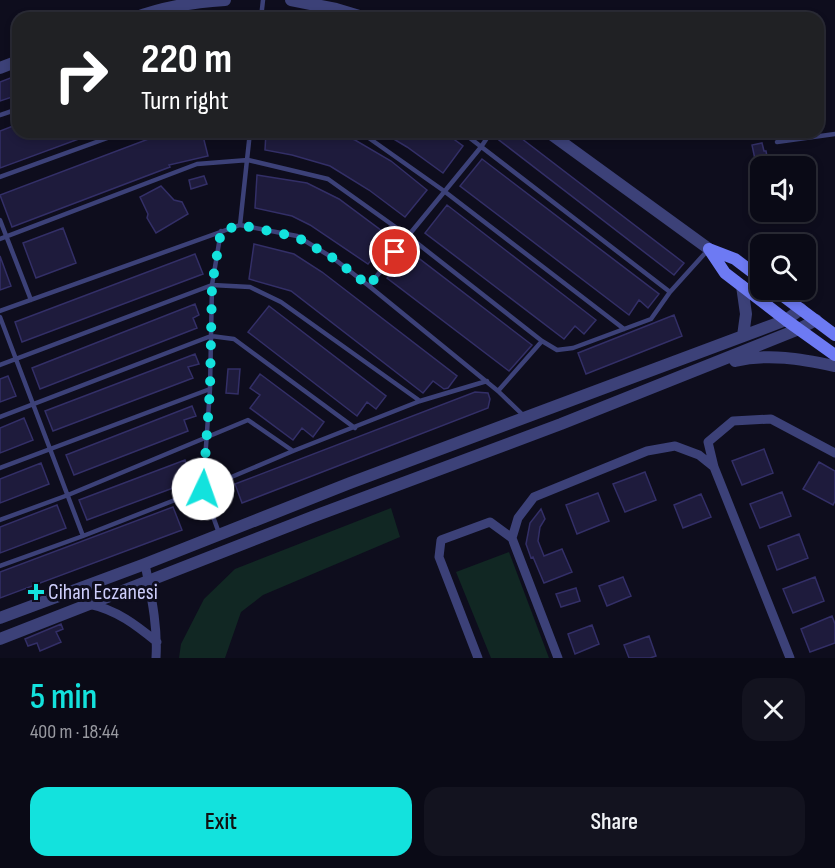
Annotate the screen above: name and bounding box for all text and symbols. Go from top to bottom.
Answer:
text: 220 m [141,34,232,85]
icon: right [42,36,120,114]
text: Turn right [141,85,228,117]
map controls [750,156,816,300]
button: sound [750,156,816,222]
pin [369,226,420,277]
button: search [750,234,816,300]
icon: arrive [378,235,411,268]
position arrow [171,457,235,521]
place label: Cihan Eczanesi [48,579,158,606]
marker: Cihan Eczanesi [29,585,43,599]
text: 5 min [30,676,97,719]
button: close [742,678,805,741]
text: 400 m · 18:44 [30,720,119,744]
button: Exit [30,787,412,856]
button: Share [424,787,805,856]

